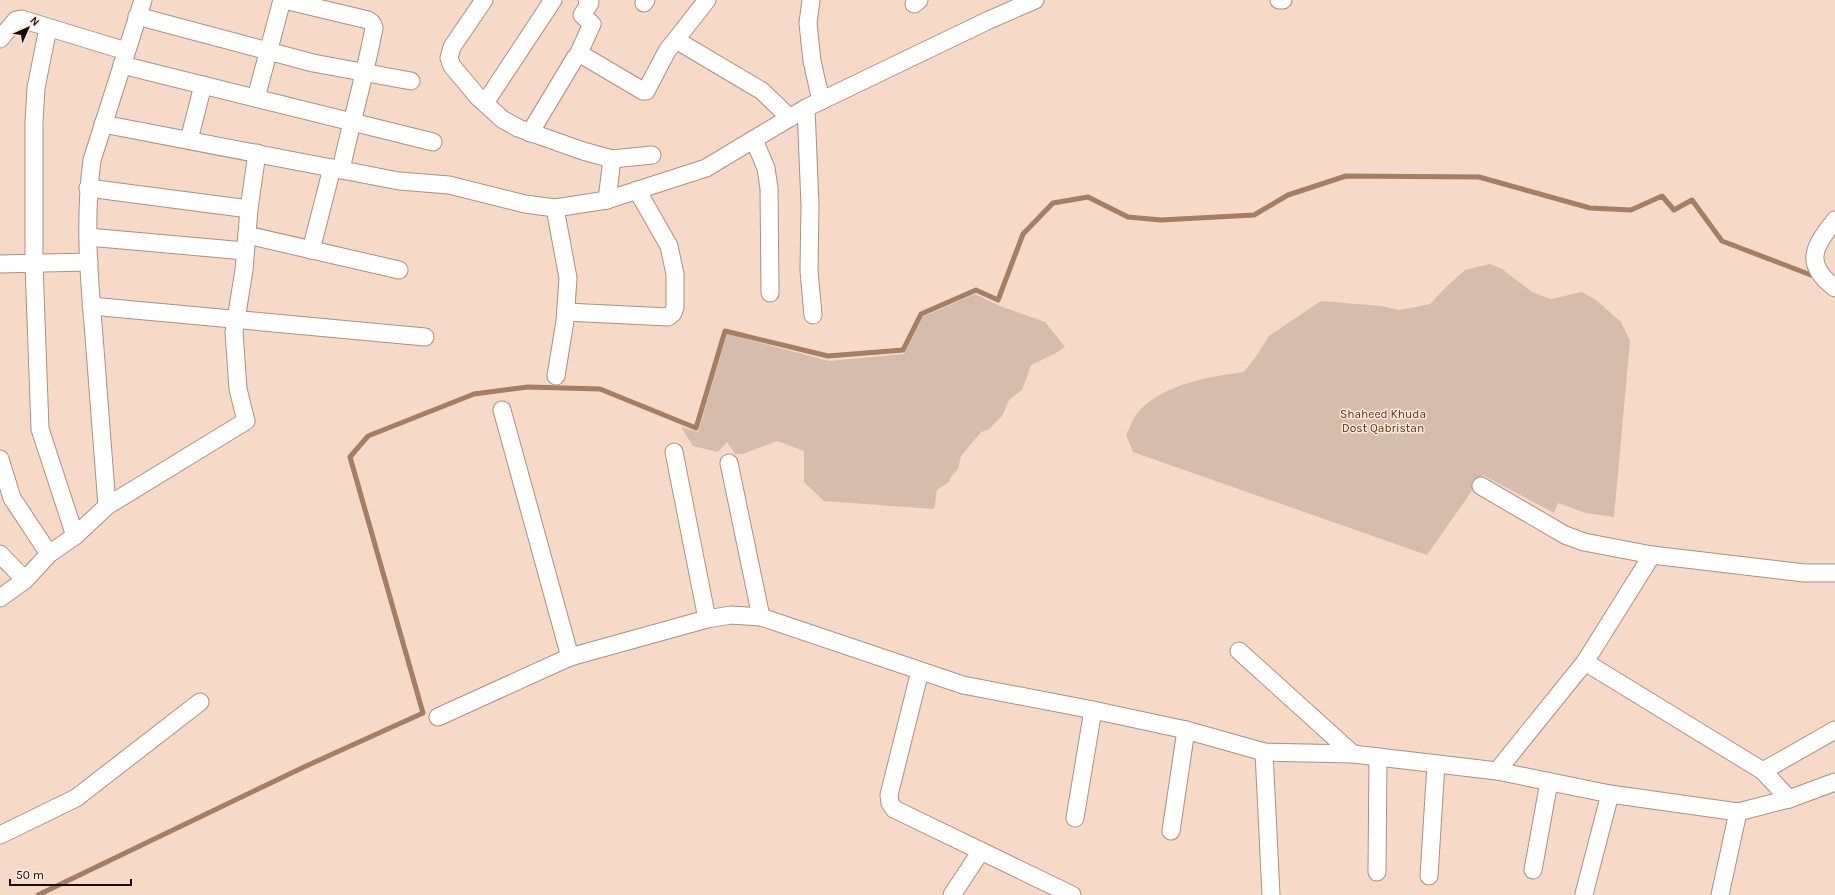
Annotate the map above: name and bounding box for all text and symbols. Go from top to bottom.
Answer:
north arrow [8,8,48,48]
text: N [27,14,42,29]
park label: Shaheed Khuda Dost Qabristan [1340,407,1426,435]
scale bar [10,861,131,887]
text: 50 m [16,868,44,882]

